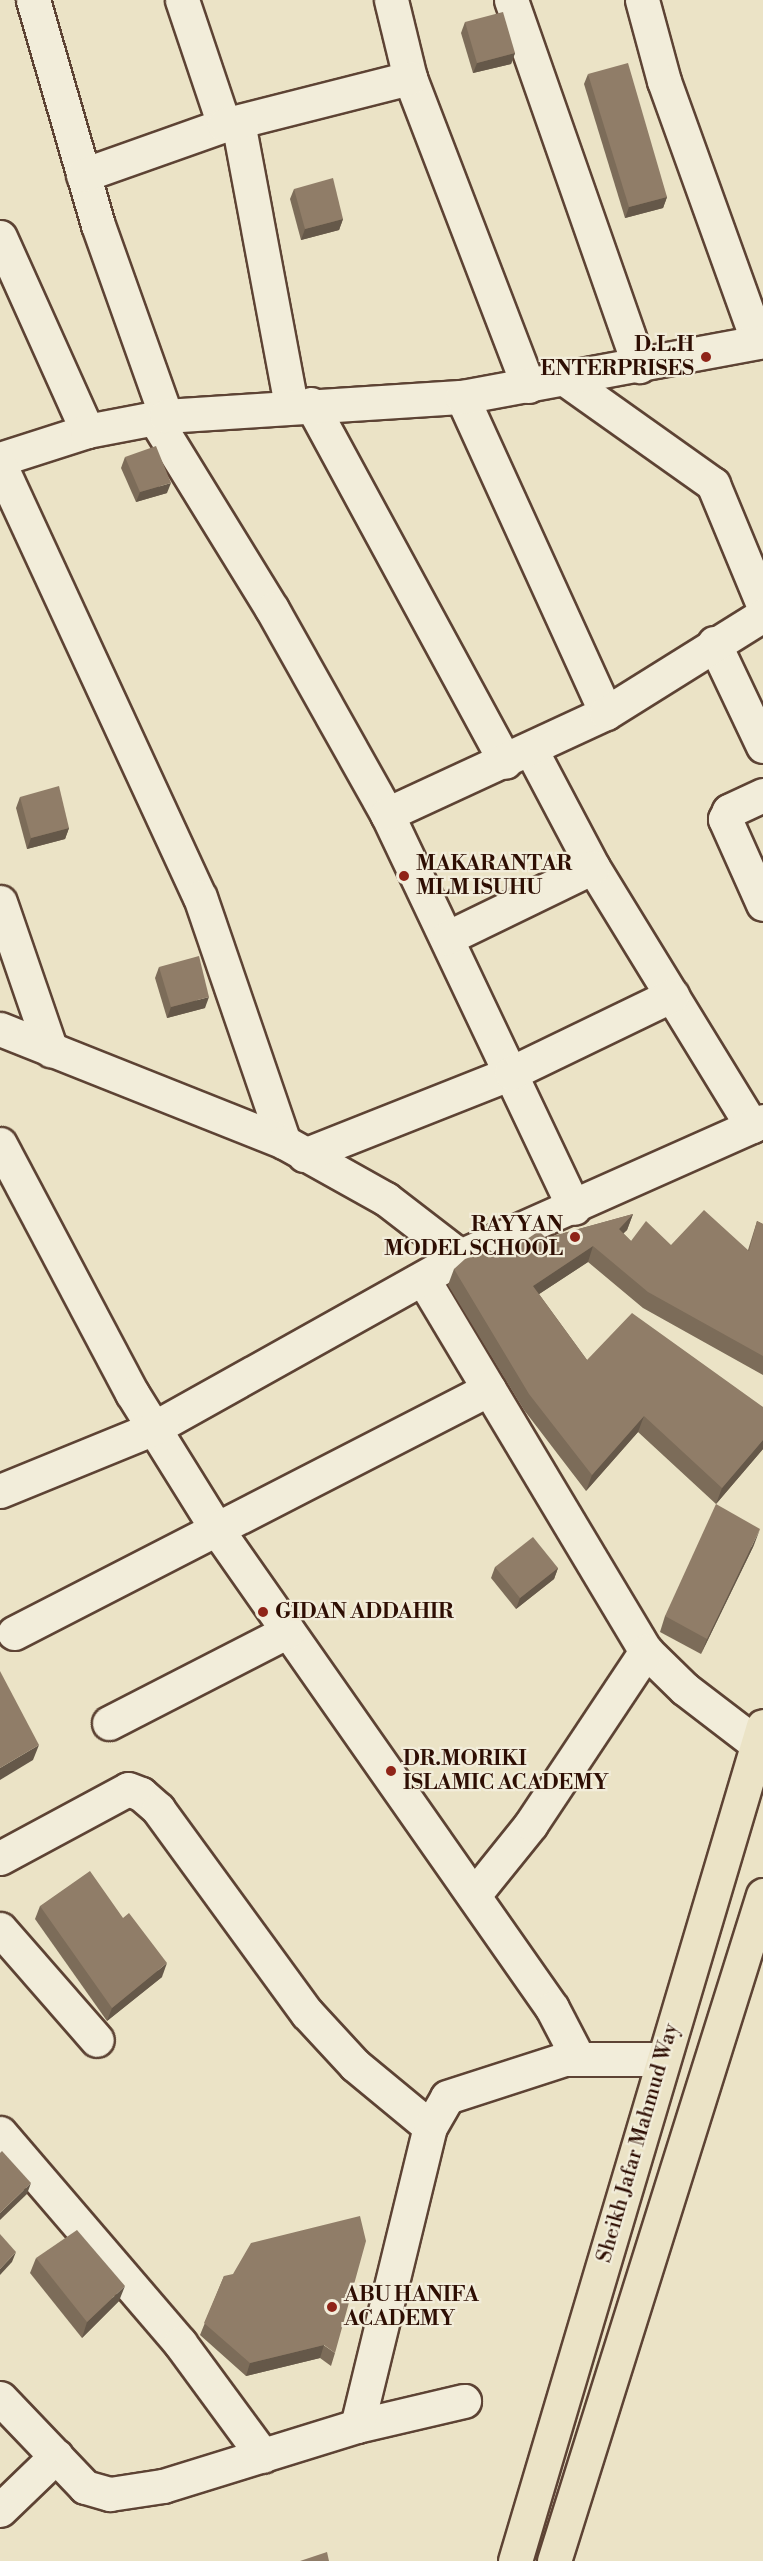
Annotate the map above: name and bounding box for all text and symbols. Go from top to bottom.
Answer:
place label: D.L.H ENTERPRISES [541,332,694,382]
marker: D.L.H ENTERPRISES [699,350,713,364]
place label: MAKARANTAR MLM ISUHU [416,851,572,901]
marker: MAKARANTAR MLM ISUHU [397,869,411,883]
place label: RAYYAN MODEL SCHOOL [384,1212,563,1262]
marker: RAYYAN MODEL SCHOOL [568,1230,582,1244]
place label: GIDAN ADDAHIR [275,1599,454,1625]
marker: GIDAN ADDAHIR [256,1605,270,1619]
place label: DR.MORIKI ISLAMIC ACADEMY [403,1746,609,1796]
marker: DR.MORIKI ISLAMIC ACADEMY [384,1764,398,1778]
street label: Sheikh Jafar Mahmud Way [592,2020,684,2266]
place label: ABU HANIFA ACADEMY [344,2282,479,2332]
marker: ABU HANIFA ACADEMY [325,2300,339,2314]

